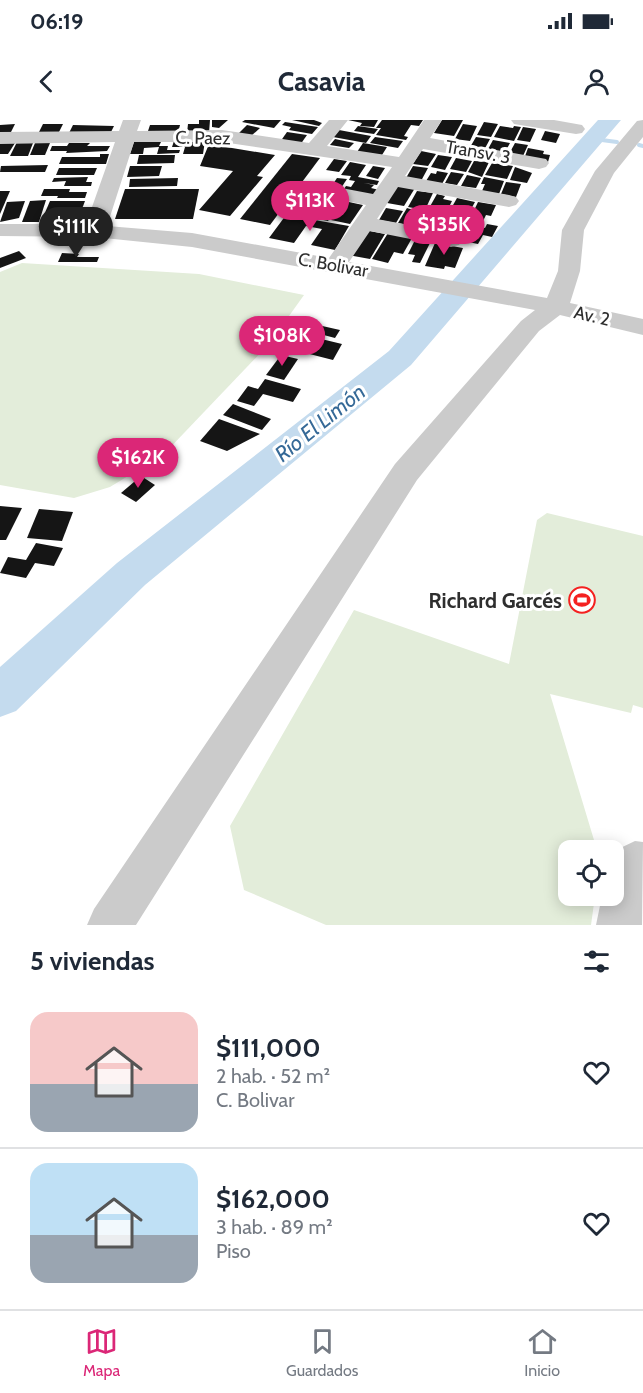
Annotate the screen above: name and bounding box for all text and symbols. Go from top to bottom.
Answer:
text: 06:19 [30,8,83,35]
icon: back [30,65,63,98]
text: Casavia [278,65,365,98]
icon: person [580,65,613,98]
street label: C. Paez [175,127,231,149]
street label: Transv. 3 [444,135,512,169]
pin: $113K [268,181,352,232]
text: $113K [285,188,335,212]
pin: $135K [402,205,486,256]
pin: $111K [34,207,118,258]
text: $135K [417,212,471,236]
text: $111K [53,214,99,238]
street label: C. Bolivar [296,248,370,282]
street label: Av. 2 [572,301,612,331]
pin: $108K [240,316,324,367]
text: $108K [253,323,311,347]
water label: Río El Limón [269,378,371,468]
pin: $162K [96,438,180,489]
text: $162K [111,445,165,469]
sports icon: Richard Garcés [567,585,597,615]
place label: Richard Garcés [429,588,562,613]
map controls [558,840,624,906]
button: locate [558,840,624,906]
text: 5 viviendas [30,945,155,977]
icon: filters [580,945,613,978]
text: $111,000 [216,1032,321,1064]
icon: home [78,1036,150,1108]
icon: heart [580,1056,613,1089]
text: 2 hab. · 52 m² [216,1064,330,1088]
text: C. Bolivar [216,1088,295,1112]
text: $162,000 [216,1183,330,1215]
icon: home [78,1187,150,1259]
icon: heart [580,1207,613,1240]
text: 3 hab. · 89 m² [216,1215,333,1239]
text: Piso [216,1239,251,1263]
tab: Mapa [83,1325,120,1380]
tab: Guardados [286,1325,358,1380]
tab: Inicio [524,1325,560,1380]

